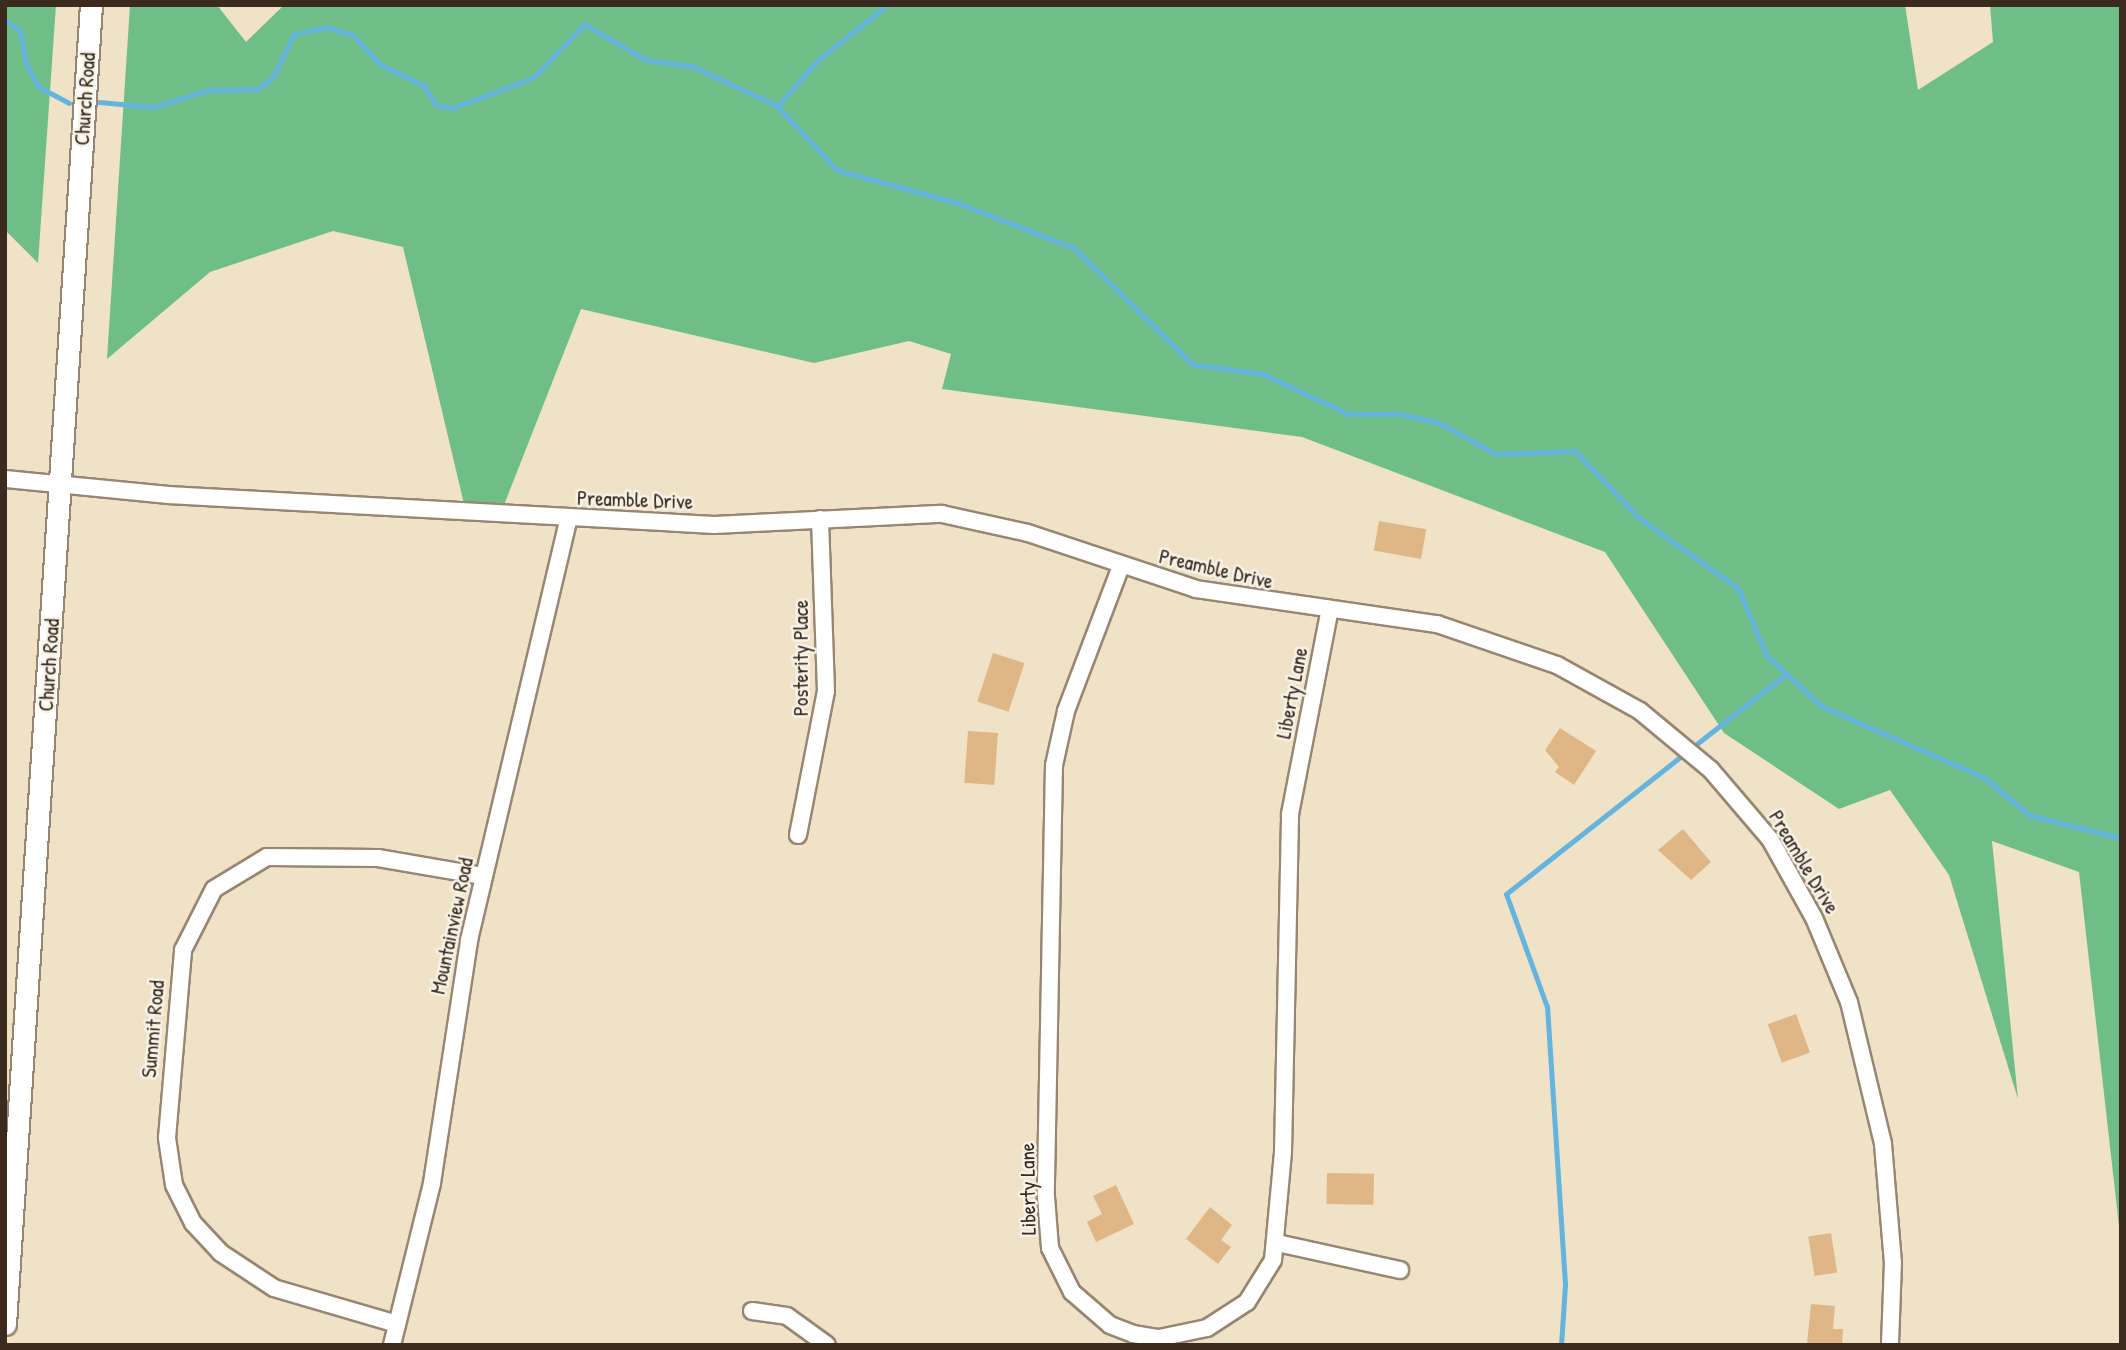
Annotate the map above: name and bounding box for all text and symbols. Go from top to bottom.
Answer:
street label: Church Road [69,52,101,146]
street label: Preamble Drive [577,485,693,515]
street label: Preamble Drive [1157,544,1275,594]
street label: Posterity Place [788,600,814,716]
street label: Church Road [33,618,65,712]
street label: Liberty Lane [1271,645,1313,741]
street label: Preamble Drive [1763,806,1845,918]
street label: Mountainview Road [425,855,479,997]
street label: Summit Road [136,979,170,1079]
street label: Liberty Lane [1015,1143,1041,1235]

